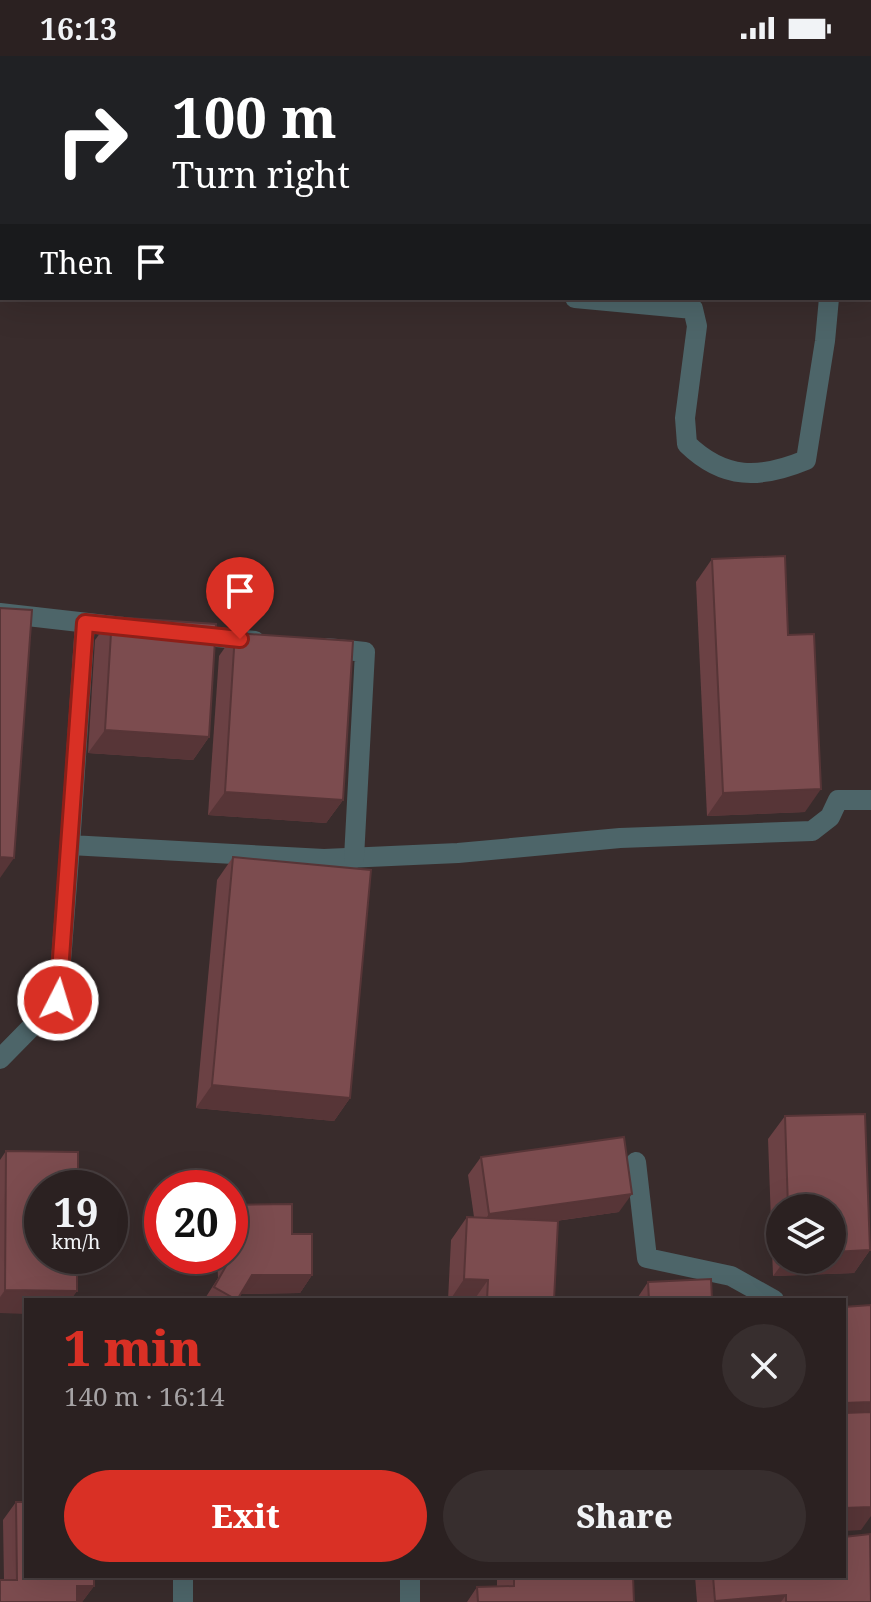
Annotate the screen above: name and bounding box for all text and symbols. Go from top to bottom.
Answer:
text: 16:13 [40,8,117,49]
text: 100 m [172,78,337,154]
icon: right [40,88,144,192]
text: Turn right [172,150,350,199]
icon: arrive [129,240,173,284]
text: Then [40,242,113,283]
pin [206,557,274,639]
icon: arrive [218,569,262,613]
position arrow [16,958,100,1042]
speed limit sign: 20 [144,1170,248,1274]
text: 19 [53,1184,99,1239]
map controls [766,1194,846,1274]
button: layers [766,1194,846,1274]
text: km/h [51,1228,101,1255]
text: 1 min [64,1315,202,1380]
button: close [722,1324,806,1408]
text: 140 m · 16:14 [64,1378,225,1414]
button: Exit [64,1470,427,1562]
button: Share [443,1470,806,1562]

